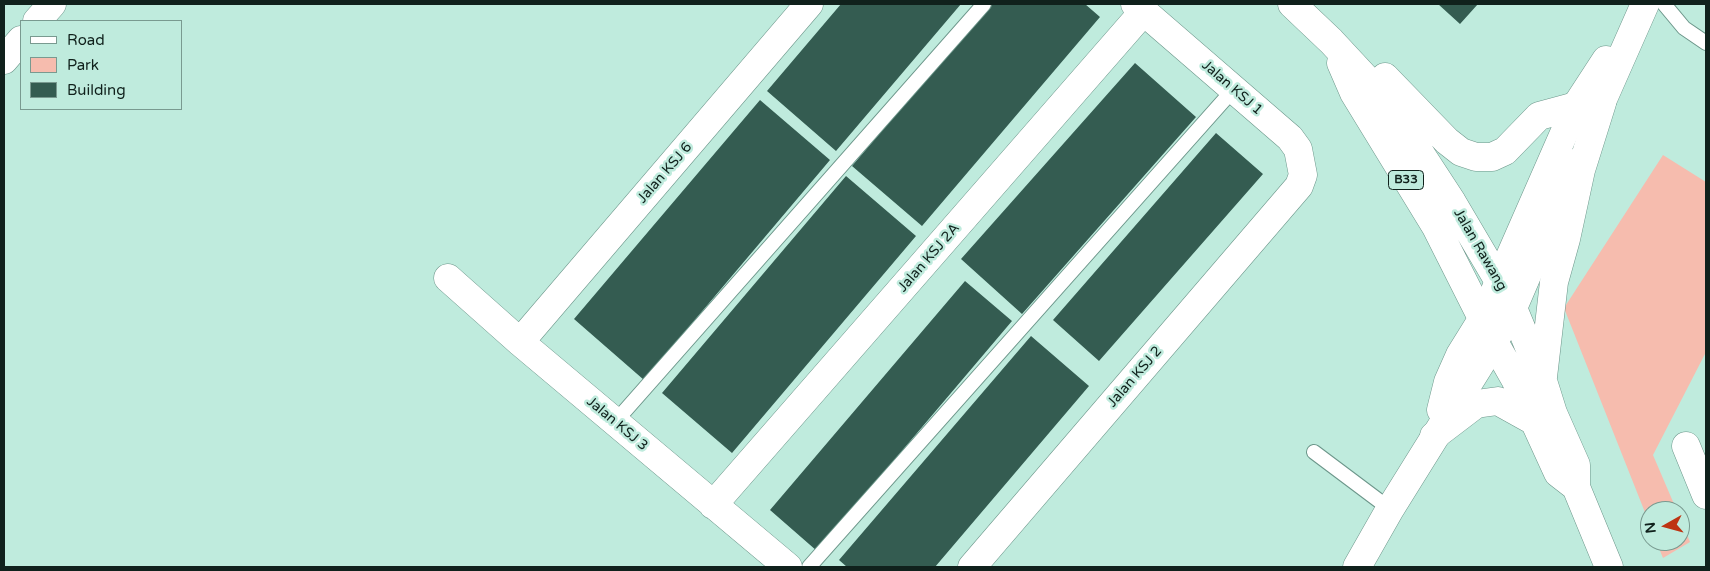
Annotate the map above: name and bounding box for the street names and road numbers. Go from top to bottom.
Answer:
street label: Jalan KSJ 1 [1198,57,1266,119]
street label: Jalan KSJ 6 [634,139,696,207]
road number: B33 [1388,170,1424,190]
street label: Jalan Rawang [1450,206,1510,294]
street label: Jalan KSJ 2A [895,220,963,296]
street label: Jalan KSJ 2 [1104,343,1166,411]
street label: Jalan KSJ 3 [583,394,651,454]

